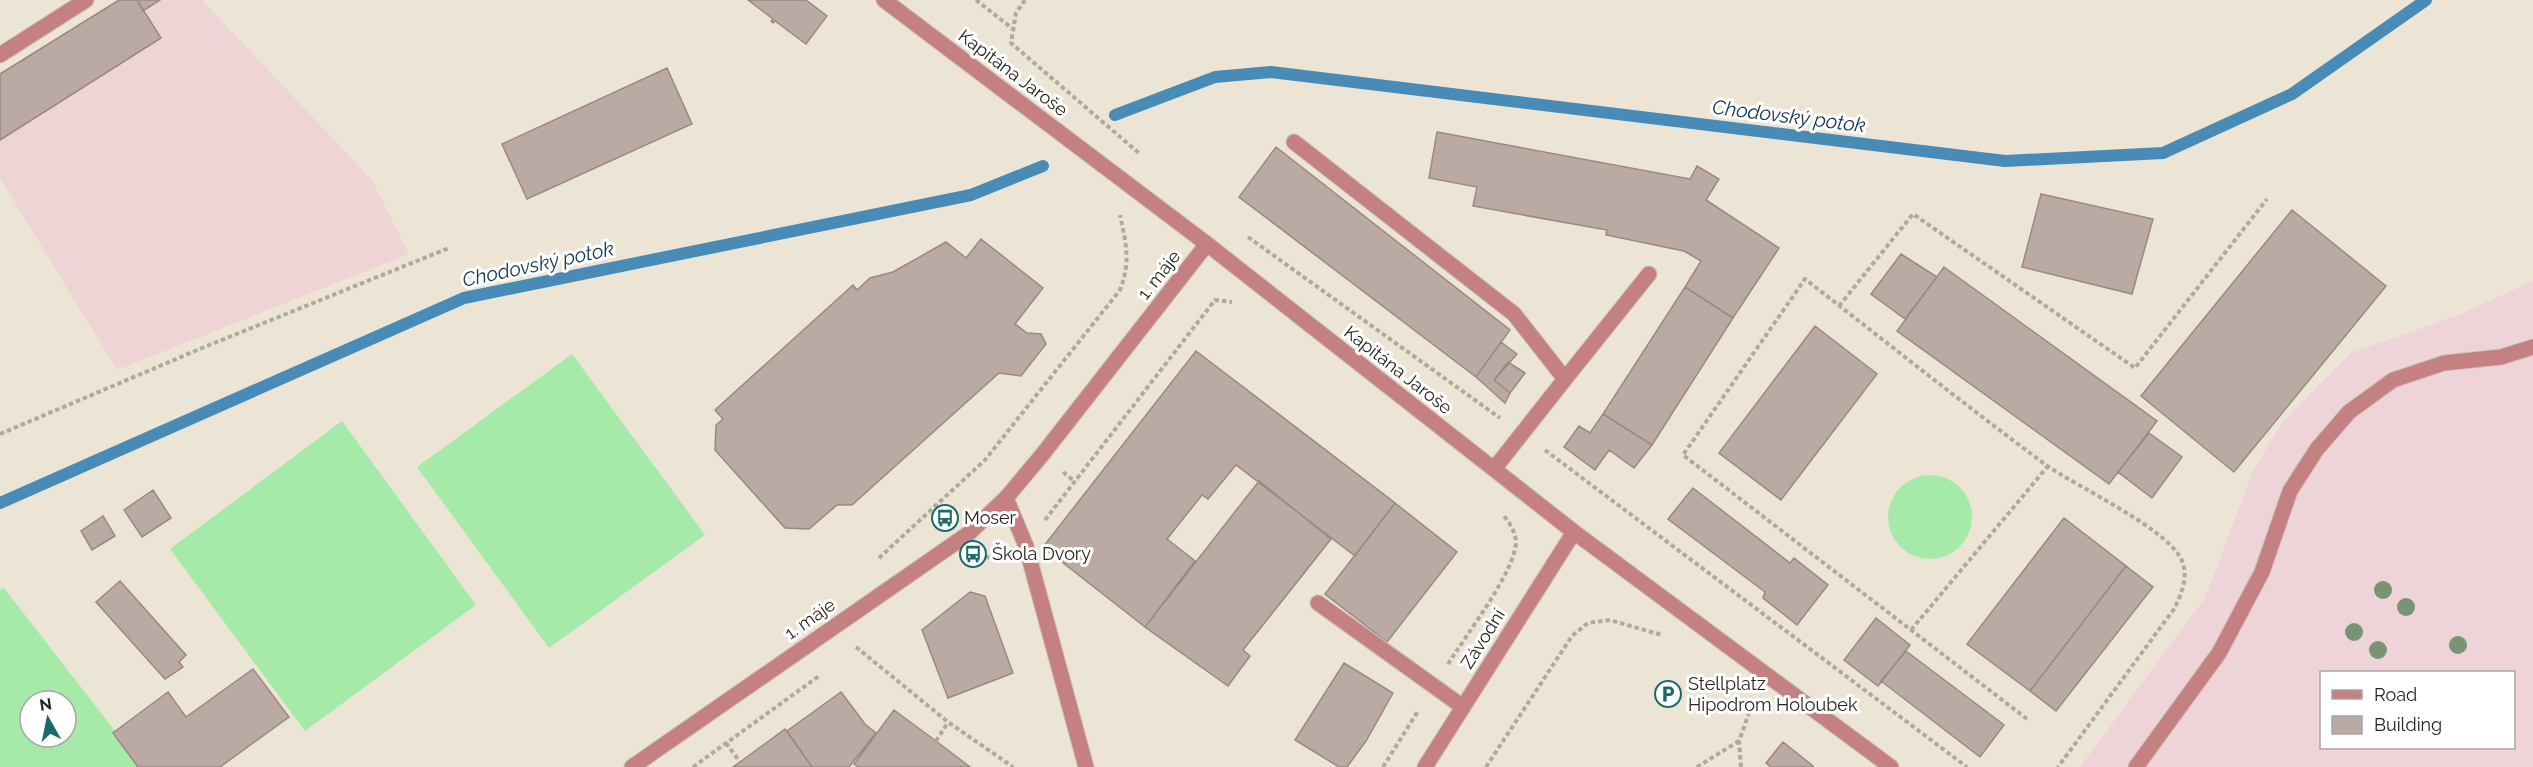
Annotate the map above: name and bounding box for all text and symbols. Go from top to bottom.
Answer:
street label: Kapitána Jaroše [955,25,1072,121]
water label: Chodovský potok [1711,95,1867,137]
water label: Chodovský potok [460,236,616,292]
street label: 1. máje [1133,246,1185,303]
street label: Kapitána Jaroše [1340,321,1457,418]
bus stop icon: Moser [930,503,960,533]
place label: Moser [964,507,1017,528]
bus stop icon: Škola Dvory [958,539,988,569]
place label: Škola Dvory [992,542,1091,564]
street label: 1. máje [780,593,839,643]
street label: Závodní [1456,605,1509,672]
legend [2320,671,2515,749]
place label: Stellplatz Hipodrom Holoubek [1688,673,1858,715]
parking icon: Stellplatz Hipodrom Holoubek [1653,679,1683,709]
text: Road [2374,684,2417,705]
north arrow [18,689,78,749]
text: N [38,694,53,715]
text: Building [2374,714,2442,735]

